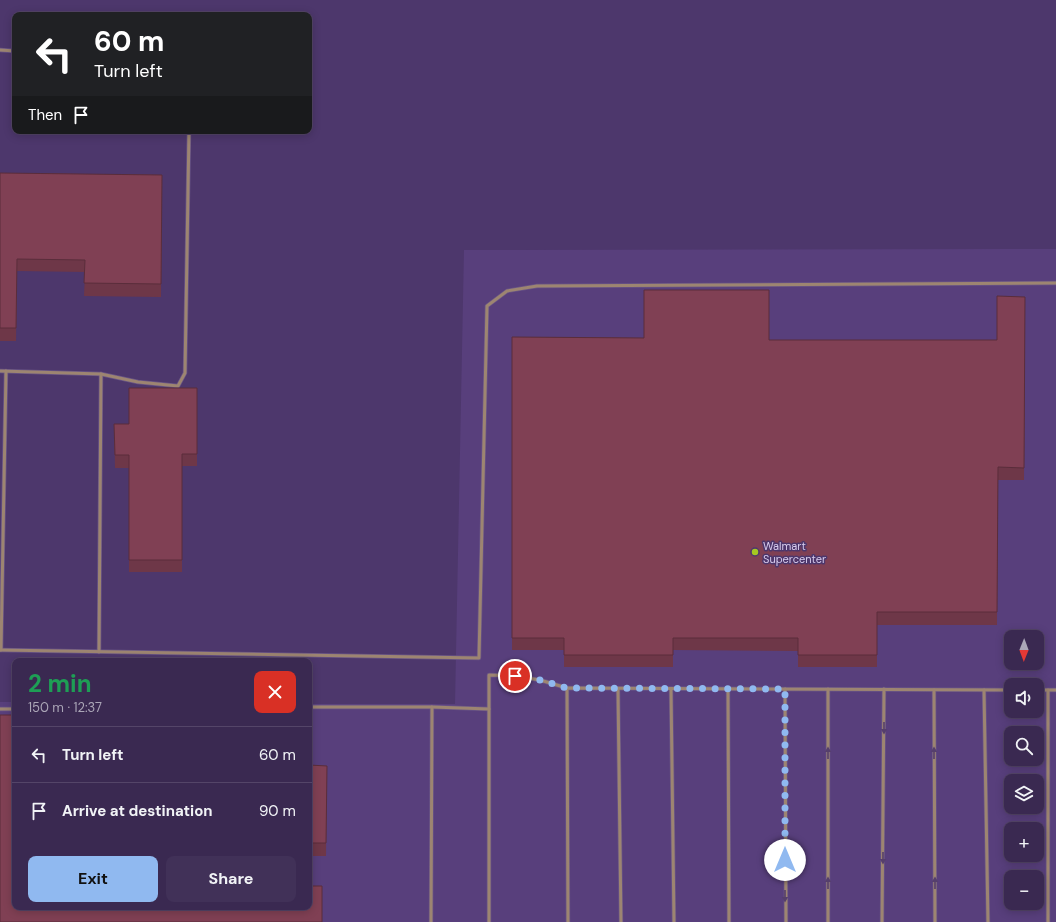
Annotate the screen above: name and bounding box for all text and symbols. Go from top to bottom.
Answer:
text: 60 m [94,23,164,60]
icon: left [28,28,80,80]
text: Turn left [94,59,163,83]
icon: arrive [70,104,92,126]
text: Then [28,105,62,125]
place label: Walmart Supercenter [763,539,826,566]
marker: Walmart Supercenter [750,547,760,557]
north arrow [1004,630,1044,670]
map controls [1004,630,1044,910]
pin [498,659,532,693]
icon: arrive [504,665,526,687]
text: 2 min [28,668,91,699]
button: close [254,671,296,713]
button: sound [1004,678,1044,718]
text: 150 m · 12:37 [28,699,102,716]
one-way arrow [880,722,887,734]
button: search [1004,726,1044,766]
icon: left [28,744,50,766]
text: Turn left [62,745,123,765]
text: 60 m [259,745,296,765]
one-way arrow [825,746,831,759]
one-way arrow [931,746,937,759]
button: layers [1004,774,1044,814]
icon: arrive [28,800,50,822]
text: Arrive at destination [62,801,213,821]
text: 90 m [259,801,296,821]
button: + [1004,822,1044,862]
position arrow [764,839,806,881]
one-way arrow [880,852,886,865]
button: Exit [28,856,158,902]
button: Share [166,856,296,902]
button: − [1004,870,1044,910]
one-way arrow [825,876,831,889]
one-way arrow [932,876,938,889]
one-way arrow [782,890,788,903]

